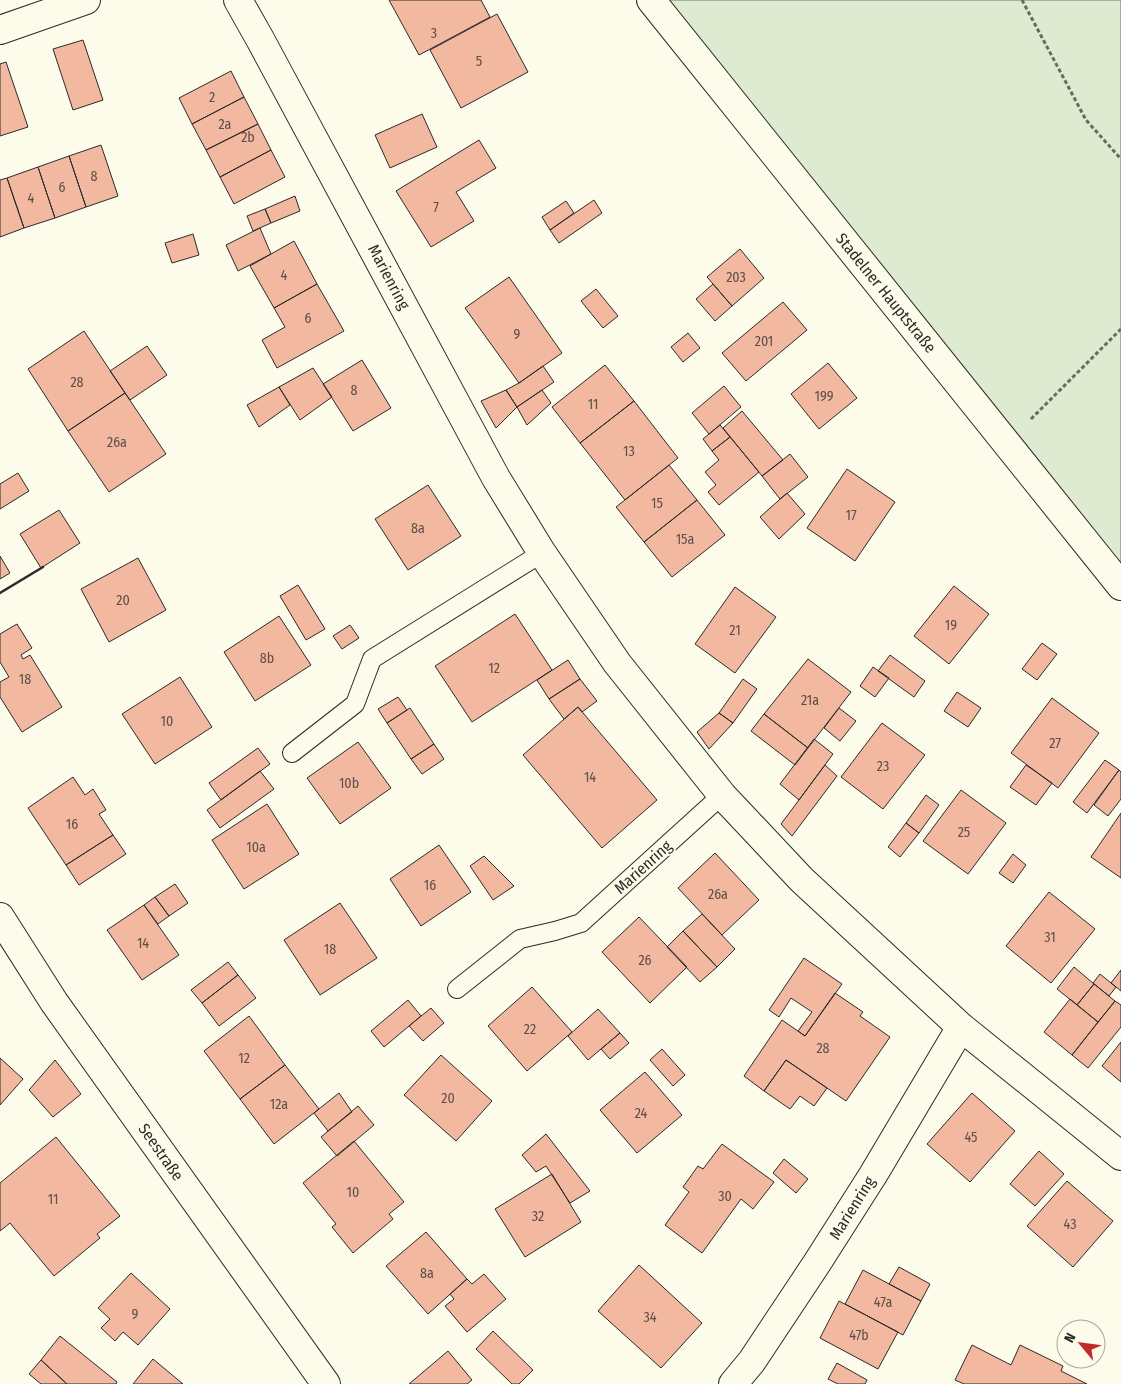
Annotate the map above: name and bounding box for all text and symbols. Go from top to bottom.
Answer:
house number: 3 [431,25,437,42]
house number: 5 [476,53,482,70]
house number: 2 [209,89,215,106]
house number: 2a [219,116,232,133]
house number: 2b [241,129,255,146]
house number: 8 [91,168,98,185]
house number: 6 [59,179,66,196]
house number: 4 [28,190,35,207]
house number: 7 [433,199,439,216]
street label: Stadelner Hauptstraße [832,229,940,357]
street label: Marienring [364,241,414,313]
house number: 4 [281,267,288,284]
house number: 203 [726,269,746,286]
house number: 6 [305,310,312,327]
house number: 9 [514,326,521,343]
house number: 201 [755,333,773,350]
house number: 28 [70,374,84,391]
house number: 8 [351,382,358,399]
house number: 199 [814,388,834,405]
house number: 11 [588,396,598,413]
house number: 26a [107,434,127,451]
house number: 13 [623,443,635,460]
house number: 15 [651,495,663,512]
house number: 17 [845,507,857,524]
house number: 8a [411,520,425,537]
house number: 15a [676,531,695,548]
house number: 20 [116,592,130,609]
house number: 19 [945,617,957,634]
house number: 21 [729,622,741,639]
house number: 8b [260,650,274,667]
house number: 12 [488,660,500,677]
house number: 18 [19,671,31,688]
house number: 21a [801,692,819,709]
house number: 10 [161,713,173,730]
house number: 27 [1049,735,1061,752]
house number: 23 [877,758,889,775]
house number: 14 [584,769,596,786]
house number: 10b [339,775,359,792]
house number: 16 [66,816,78,833]
house number: 25 [958,824,970,841]
street label: Marienring [610,836,676,898]
house number: 10a [246,839,266,856]
house number: 16 [424,877,436,894]
house number: 26a [708,886,728,903]
house number: 31 [1044,929,1056,946]
house number: 14 [137,935,149,952]
house number: 18 [324,941,336,958]
house number: 26 [638,952,652,969]
house number: 22 [524,1021,536,1038]
house number: 28 [816,1040,830,1057]
house number: 12 [238,1050,250,1067]
house number: 20 [441,1090,455,1107]
house number: 12a [270,1096,288,1113]
house number: 24 [635,1105,648,1122]
street label: Seestraße [135,1120,188,1184]
house number: 45 [964,1129,978,1146]
street label: Marienring [825,1173,879,1243]
house number: 10 [347,1184,359,1201]
house number: 30 [718,1188,732,1205]
house number: 11 [48,1191,58,1208]
house number: 32 [532,1208,544,1225]
house number: 43 [1064,1216,1076,1233]
house number: 8a [420,1265,434,1282]
house number: 47a [874,1294,892,1311]
house number: 9 [132,1306,139,1323]
house number: 34 [643,1309,657,1326]
north arrow [1056,1319,1106,1369]
house number: 47b [849,1327,869,1344]
text: N [1061,1330,1080,1346]

